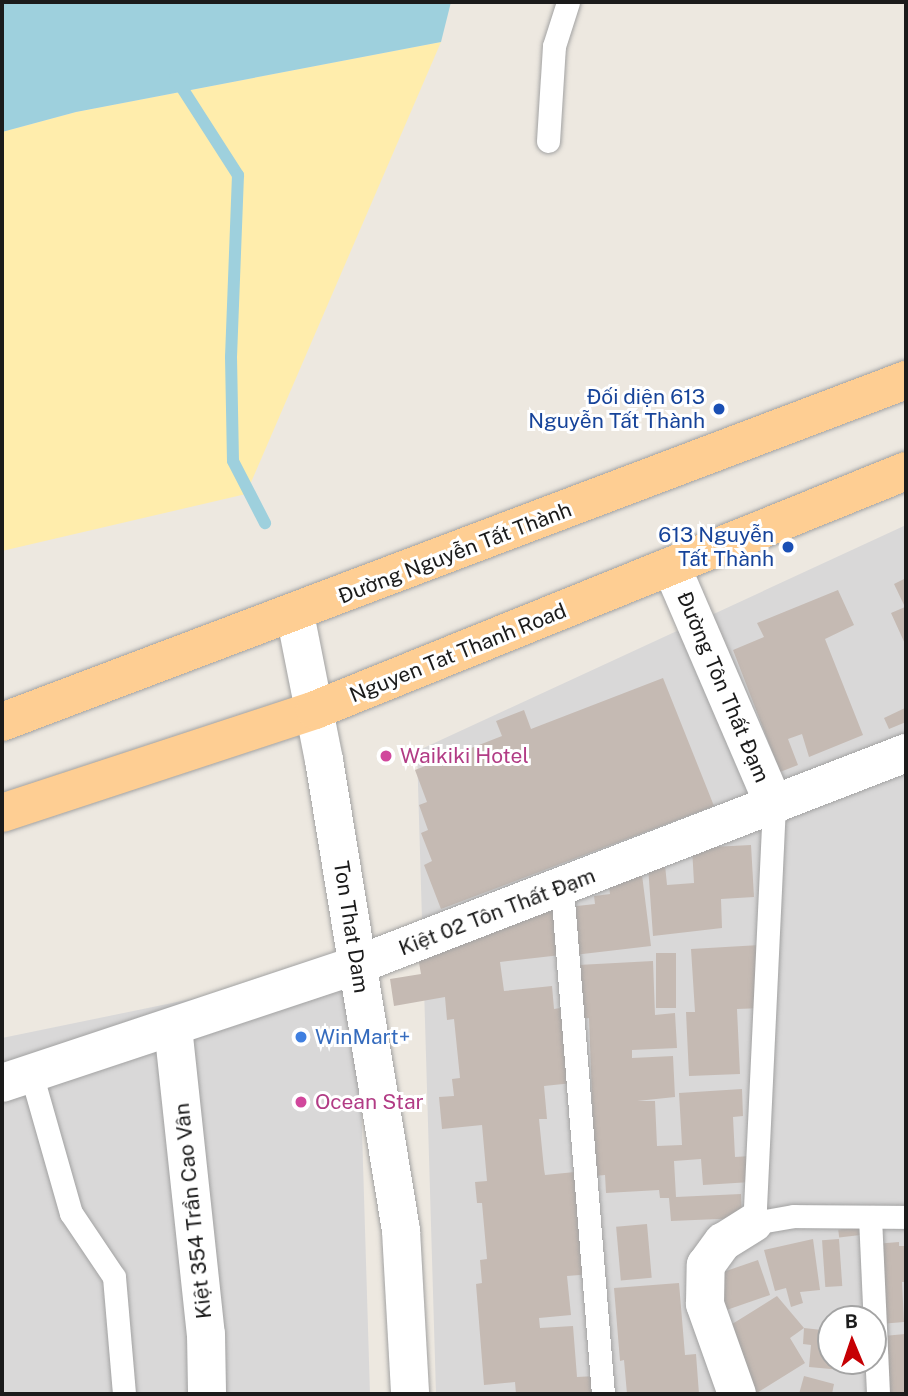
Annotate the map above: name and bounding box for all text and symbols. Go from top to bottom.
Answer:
place label: Đối diện 613 Nguyễn Tất Thành [528,384,705,434]
marker: Đối diện 613 Nguyễn Tất Thành [711,401,727,417]
street label: Đường Nguyễn Tất Thành [335,497,575,609]
place label: 613 Nguyễn Tất Thành [658,522,774,572]
marker: 613 Nguyễn Tất Thành [780,539,796,555]
street label: Đường Tôn Thất Đạm [671,588,775,786]
street label: Nguyen Tat Thanh Road [346,598,570,708]
place label: Waikiki Hotel [400,743,529,769]
marker: Waikiki Hotel [378,748,394,764]
street label: Ton That Dam [328,859,374,995]
street label: Kiệt 02 Tôn Thất Đạm [395,863,599,961]
place label: WinMart+ [315,1024,410,1050]
marker: WinMart+ [293,1029,309,1045]
place label: Ocean Star [315,1089,424,1115]
marker: Ocean Star [293,1094,309,1110]
street label: Kiệt 354 Trần Cao Vân [169,1102,217,1320]
north arrow [817,1305,887,1375]
text: B [844,1310,858,1332]

